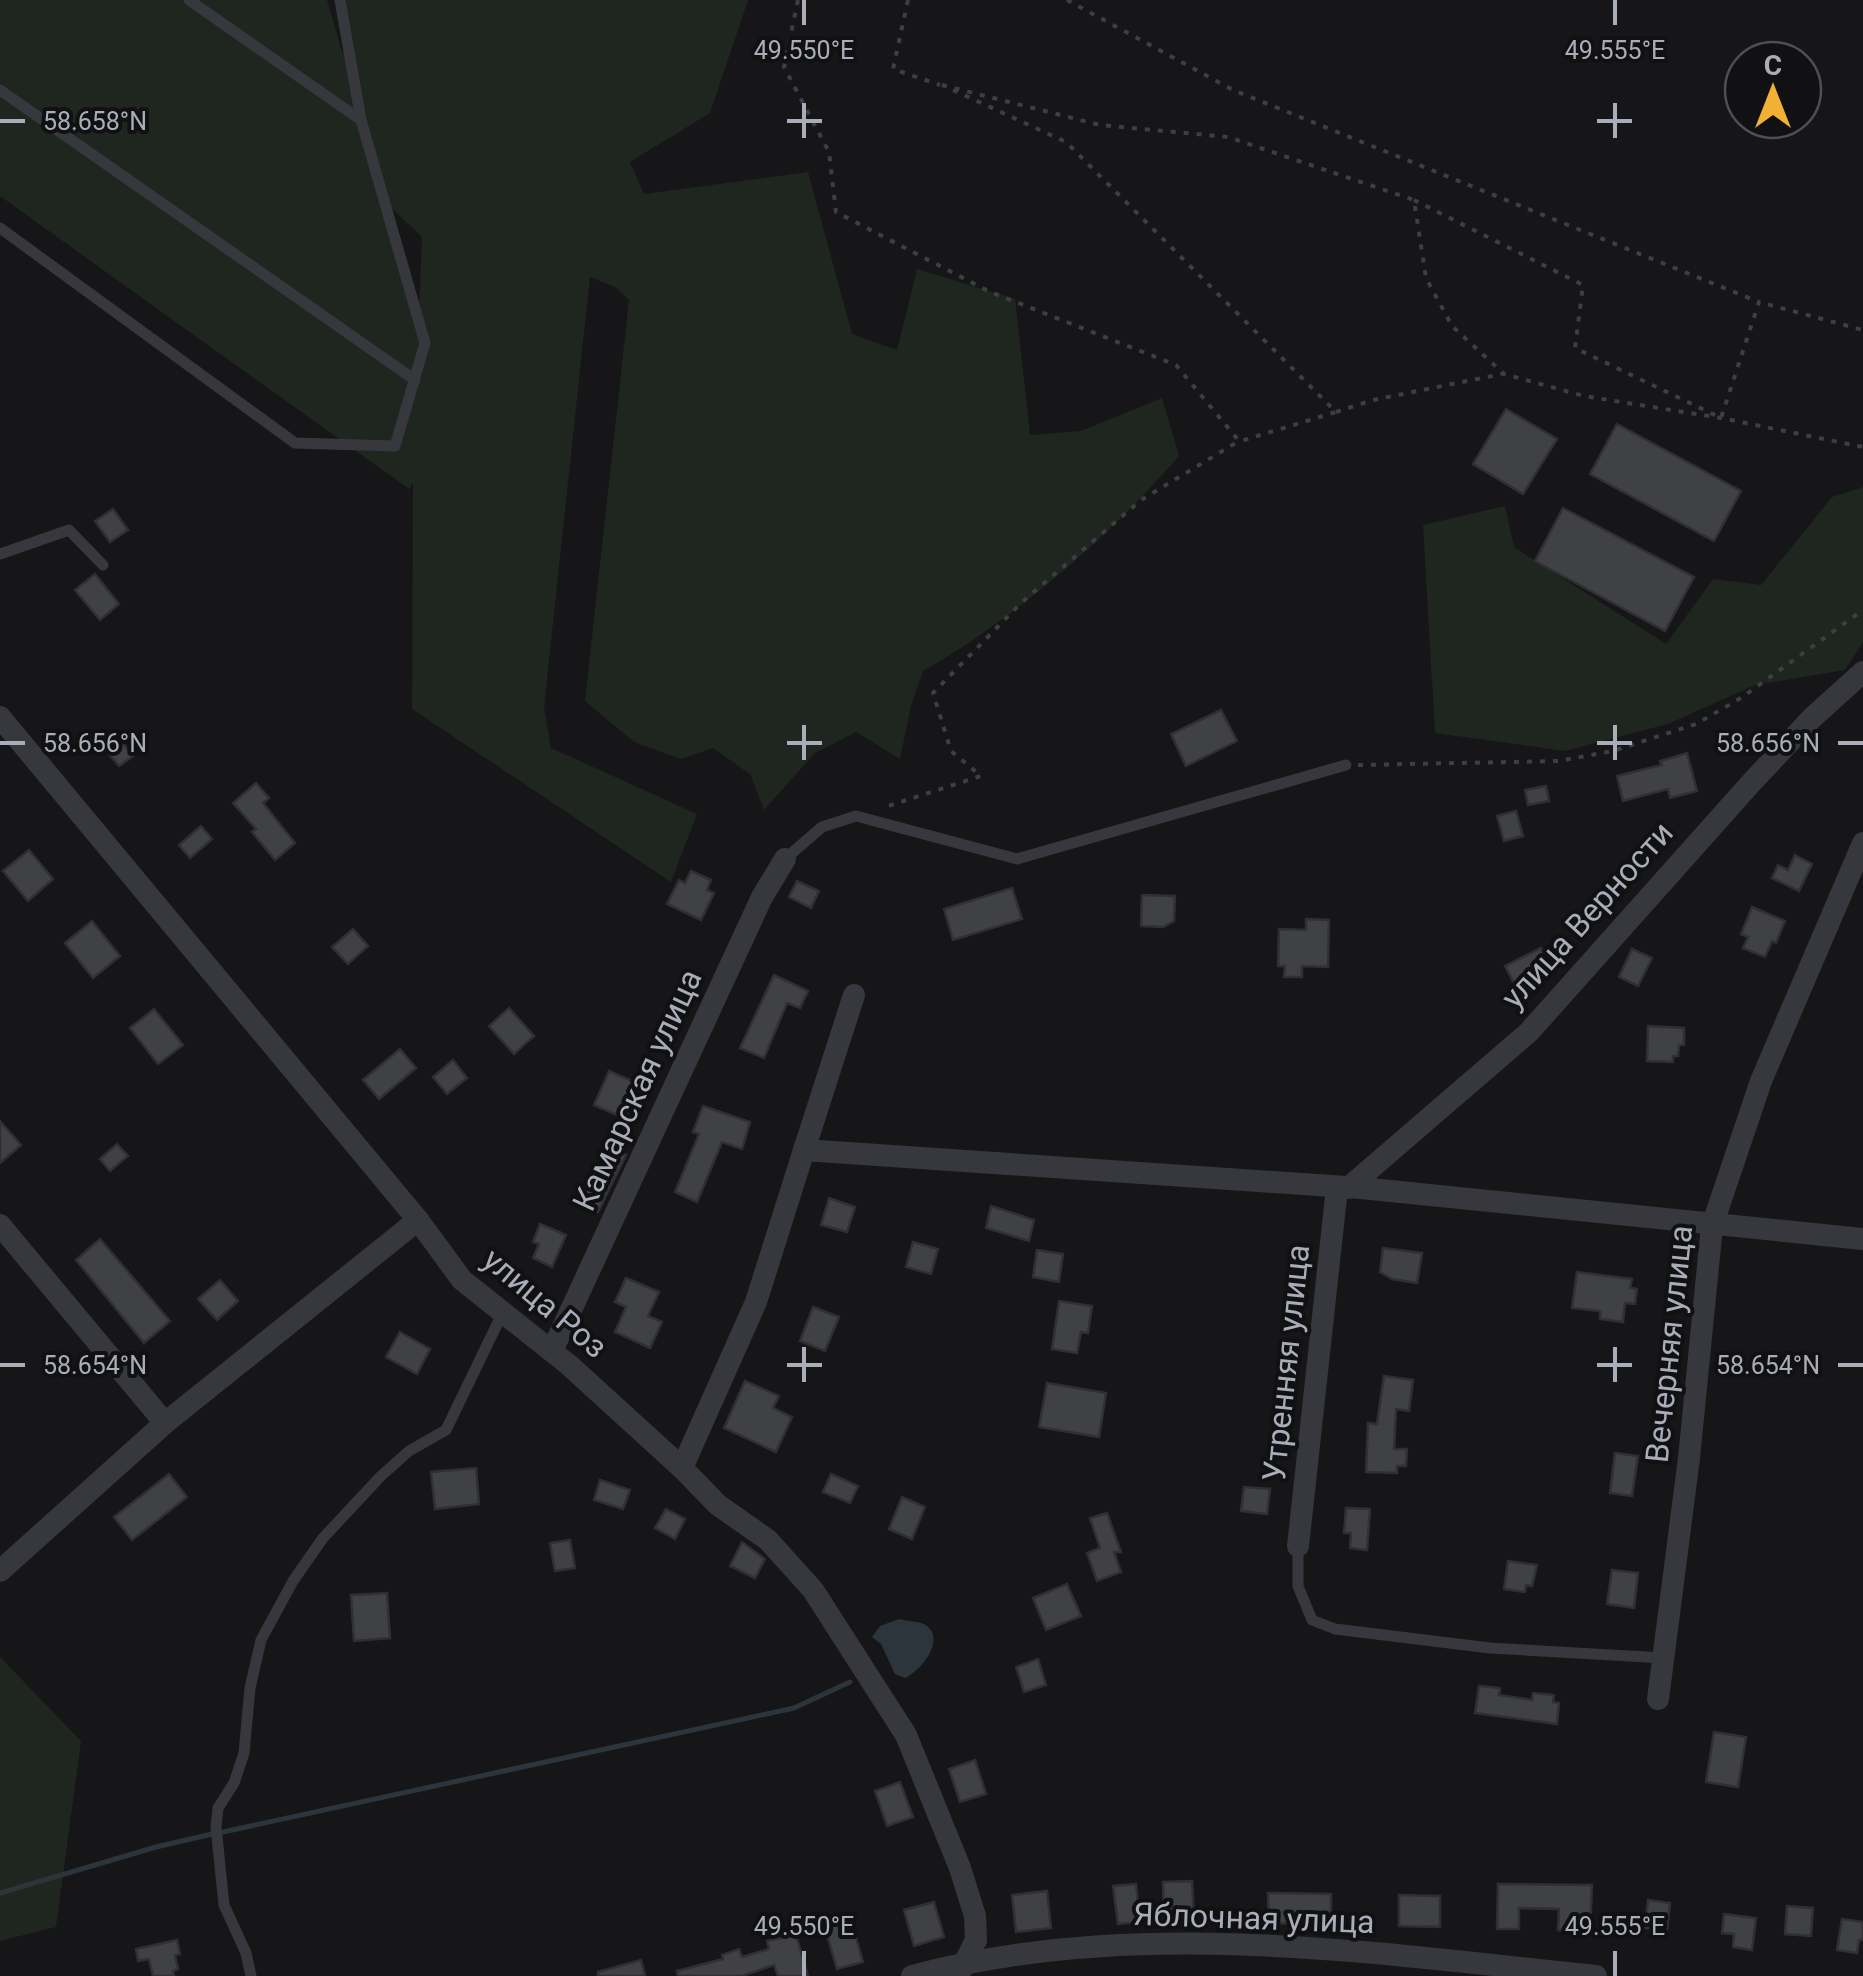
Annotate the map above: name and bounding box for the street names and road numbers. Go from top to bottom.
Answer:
street label: улица Верности [1493,814,1681,1016]
street label: Камарская улица [564,963,710,1217]
street label: Вечерняя улица [1638,1223,1700,1465]
street label: улица Роз [475,1240,615,1366]
street label: Утренняя улица [1255,1243,1317,1483]
street label: Яблочная улица [1133,1895,1375,1941]

